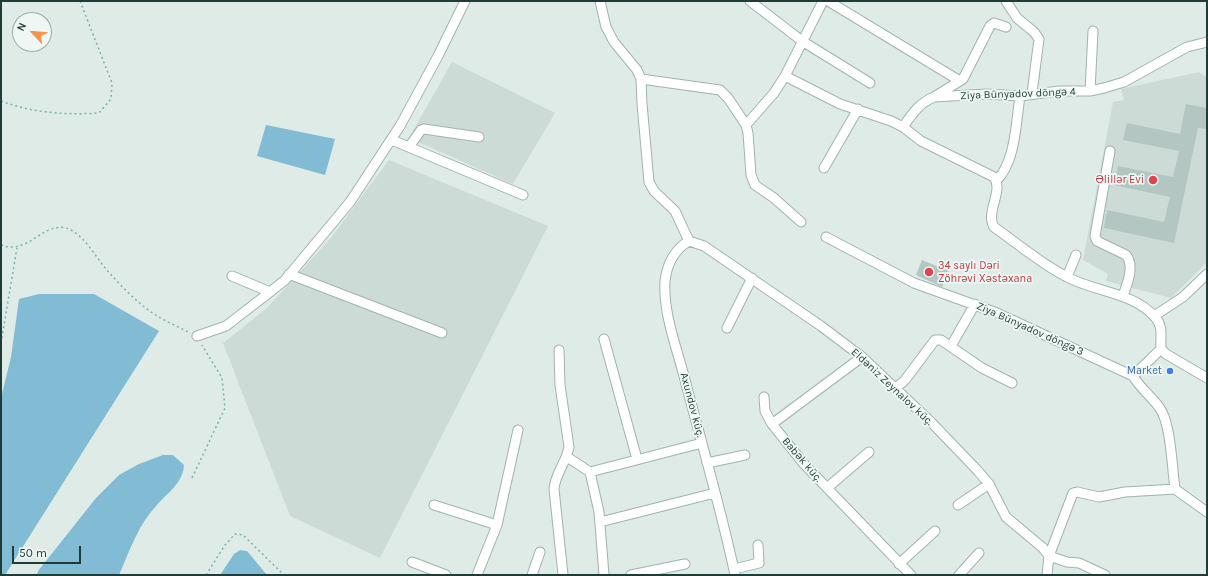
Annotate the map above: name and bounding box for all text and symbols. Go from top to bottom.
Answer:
north arrow [12,12,52,52]
text: N [14,21,29,33]
street label: Ziya Bünyadov döngə 4 [960,85,1076,103]
place label: Əlillər Evi [1096,173,1144,187]
marker: Əlillər Evi [1147,174,1159,186]
place label: 34 saylı Dəri Zöhrəvi Xəstəxana [938,259,1032,285]
marker: 34 saylı Dəri Zöhrəvi Xəstəxana [923,266,935,278]
street label: Ziya Bünyadov döngə 3 [974,299,1086,359]
street label: Eldəniz Zeynalov küç. [848,346,936,428]
place label: Market [1127,364,1162,378]
marker: Market [1165,366,1175,376]
street label: Axundov küç. [677,371,707,439]
street label: Babək küç. [779,435,825,485]
scale bar [14,538,83,564]
text: 50 m [19,546,47,560]

